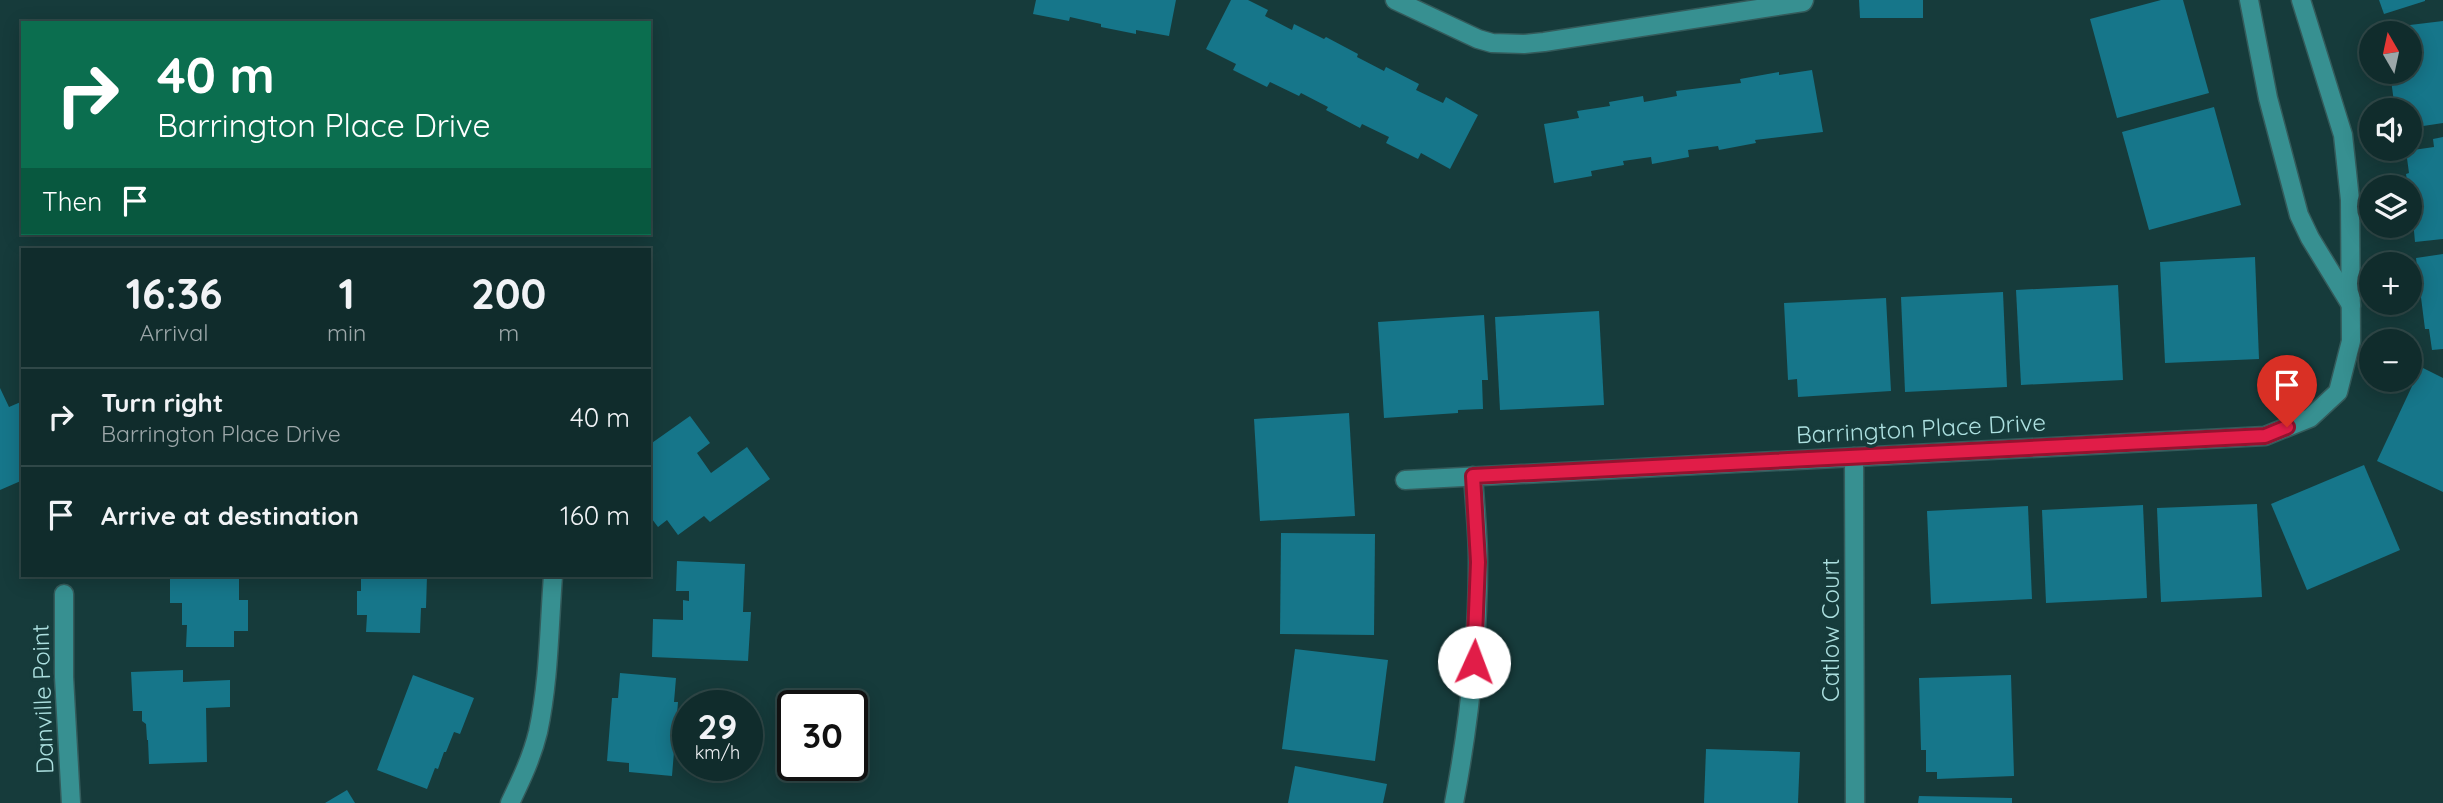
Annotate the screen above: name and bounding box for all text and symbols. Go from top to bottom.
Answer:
north arrow [2359,21,2422,84]
map controls [2359,21,2422,392]
text: 40 m [157,44,275,105]
icon: right [42,49,133,140]
button: sound [2359,98,2422,161]
text: Barrington Place Drive [157,105,491,145]
button: layers [2359,175,2422,238]
icon: arrive [116,182,154,220]
text: Then [42,185,102,218]
button: + [2359,252,2422,315]
text: 16:36 [126,267,222,320]
text: 1 [338,267,355,320]
text: 200 [471,267,546,320]
text: Arrival [140,318,208,347]
text: min [327,318,366,347]
text: m [498,318,519,347]
button: − [2359,329,2422,392]
pin [2257,355,2317,427]
icon: arrive [2268,366,2306,404]
text: Turn right [101,386,223,419]
icon: right [42,398,80,436]
text: 40 m [570,401,630,434]
street label: Barrington Place Drive [1795,406,2047,450]
text: Barrington Place Drive [101,419,341,448]
icon: arrive [42,496,80,534]
text: Arrive at destination [101,499,359,532]
text: 160 m [560,499,630,532]
street label: Catlow Court [1815,558,1845,702]
street label: Danville Point [24,624,60,775]
position arrow [1437,625,1511,699]
speed limit sign: 30 [777,690,868,781]
text: 29 [698,704,737,748]
text: km/h [695,741,740,764]

